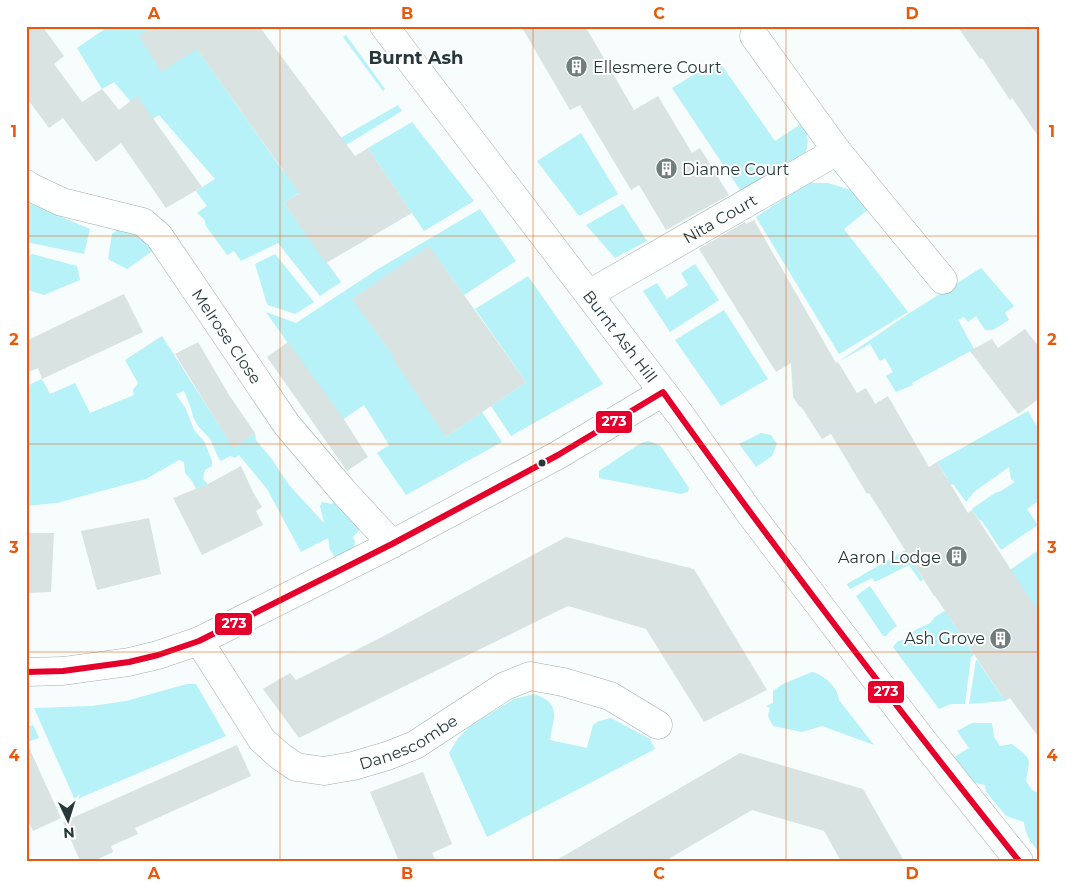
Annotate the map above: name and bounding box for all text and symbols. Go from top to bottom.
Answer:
text: A [147,4,161,23]
text: B [401,4,413,23]
text: C [653,4,665,23]
text: D [905,4,919,23]
district label: Burnt Ash [369,47,463,69]
building icon: Ellesmere Court [565,55,589,79]
place label: Ellesmere Court [593,58,722,77]
text: 1 [11,122,17,141]
text: 1 [1049,122,1055,141]
building icon: Dianne Court [654,157,678,181]
place label: Dianne Court [682,160,790,179]
street label: Nita Court [680,190,761,248]
street label: Melrose Close [188,285,265,387]
street label: Burnt Ash Hill [579,287,661,386]
text: 2 [9,330,19,349]
text: 2 [1047,330,1057,349]
line badge: 273 [595,410,633,434]
text: 273 [601,412,627,430]
unlabelled marker [537,458,547,468]
text: 3 [8,538,19,557]
text: 3 [1046,538,1057,557]
building icon: Aaron Lodge [945,545,969,569]
place label: Aaron Lodge [838,548,941,567]
line badge: 273 [214,612,253,636]
text: 273 [221,614,247,632]
building icon: Ash Grove [989,626,1013,650]
place label: Ash Grove [904,629,985,648]
line badge: 273 [867,680,905,704]
text: 273 [873,682,899,700]
street label: Danescombe [357,711,461,774]
text: 4 [8,746,20,765]
text: 4 [1046,746,1058,765]
north arrow [42,794,92,844]
text: N [63,824,75,842]
text: A [147,864,161,883]
text: B [401,864,413,883]
text: C [653,864,665,883]
text: D [905,864,919,883]

